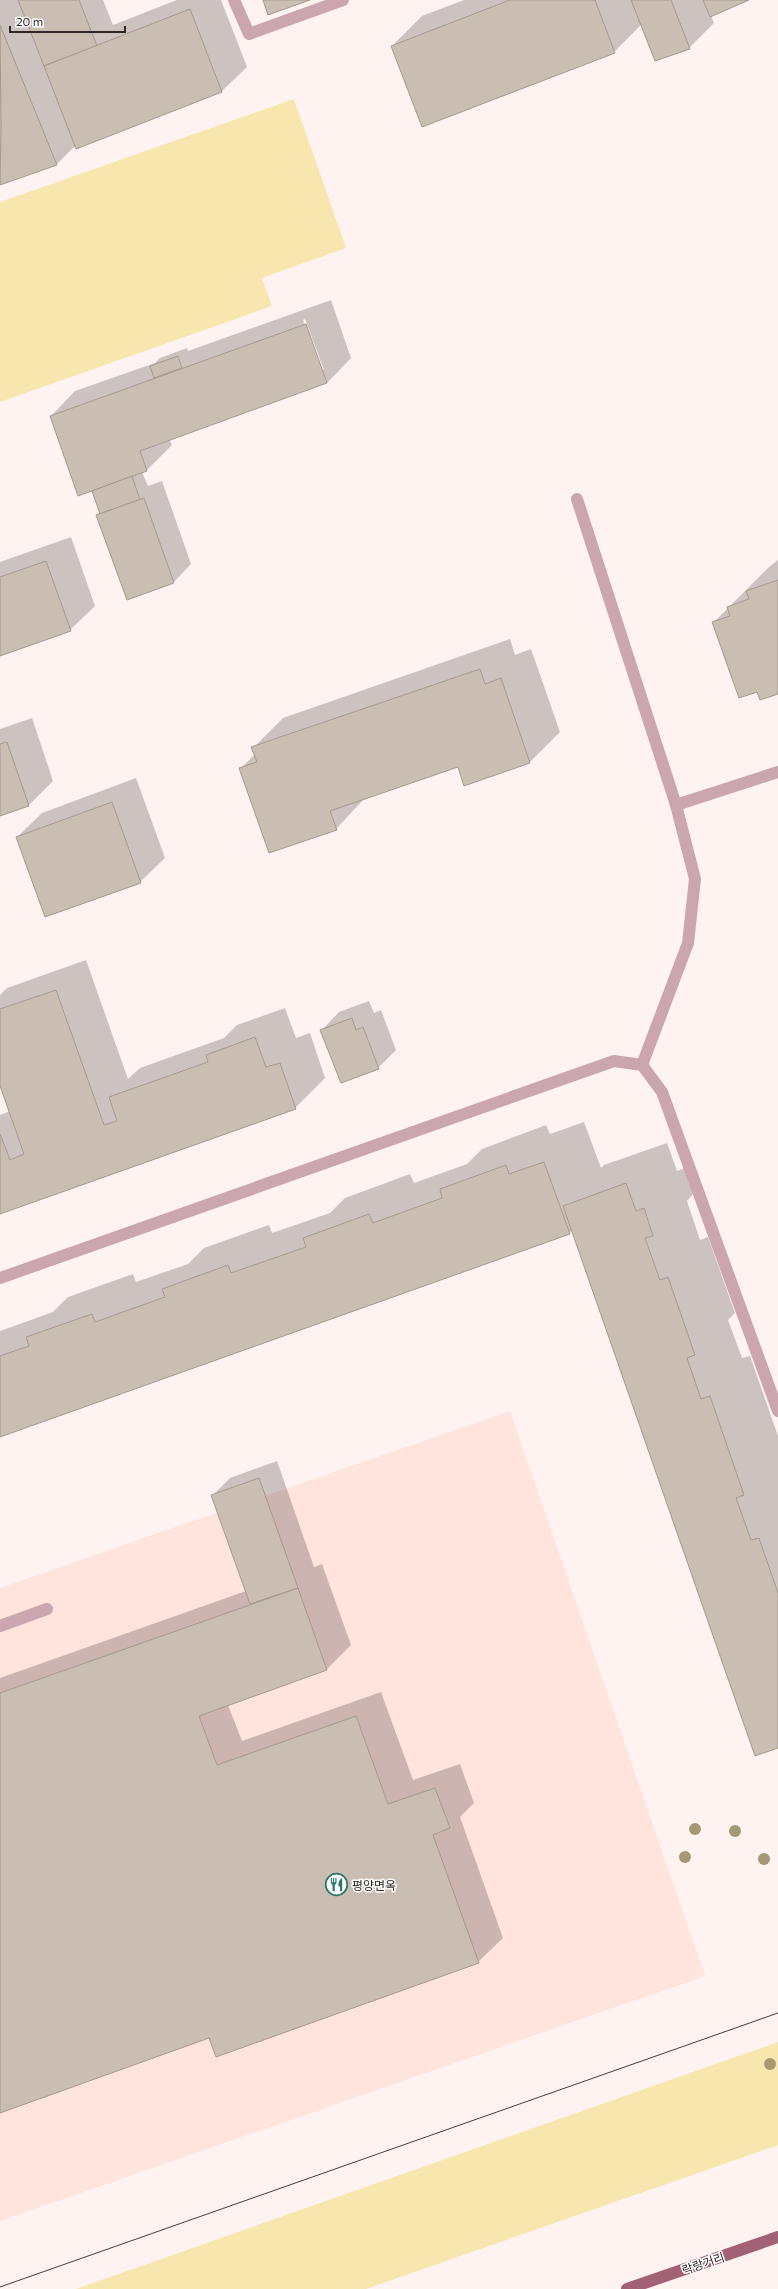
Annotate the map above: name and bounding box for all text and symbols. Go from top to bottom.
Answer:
scale bar [10,8,125,34]
text: 20 m [16,14,43,28]
restaurant icon: 평양면옥 [324,1872,350,1898]
place label: 평양면옥 [352,1878,396,1892]
street label: 락랑거리 [680,2249,726,2277]

